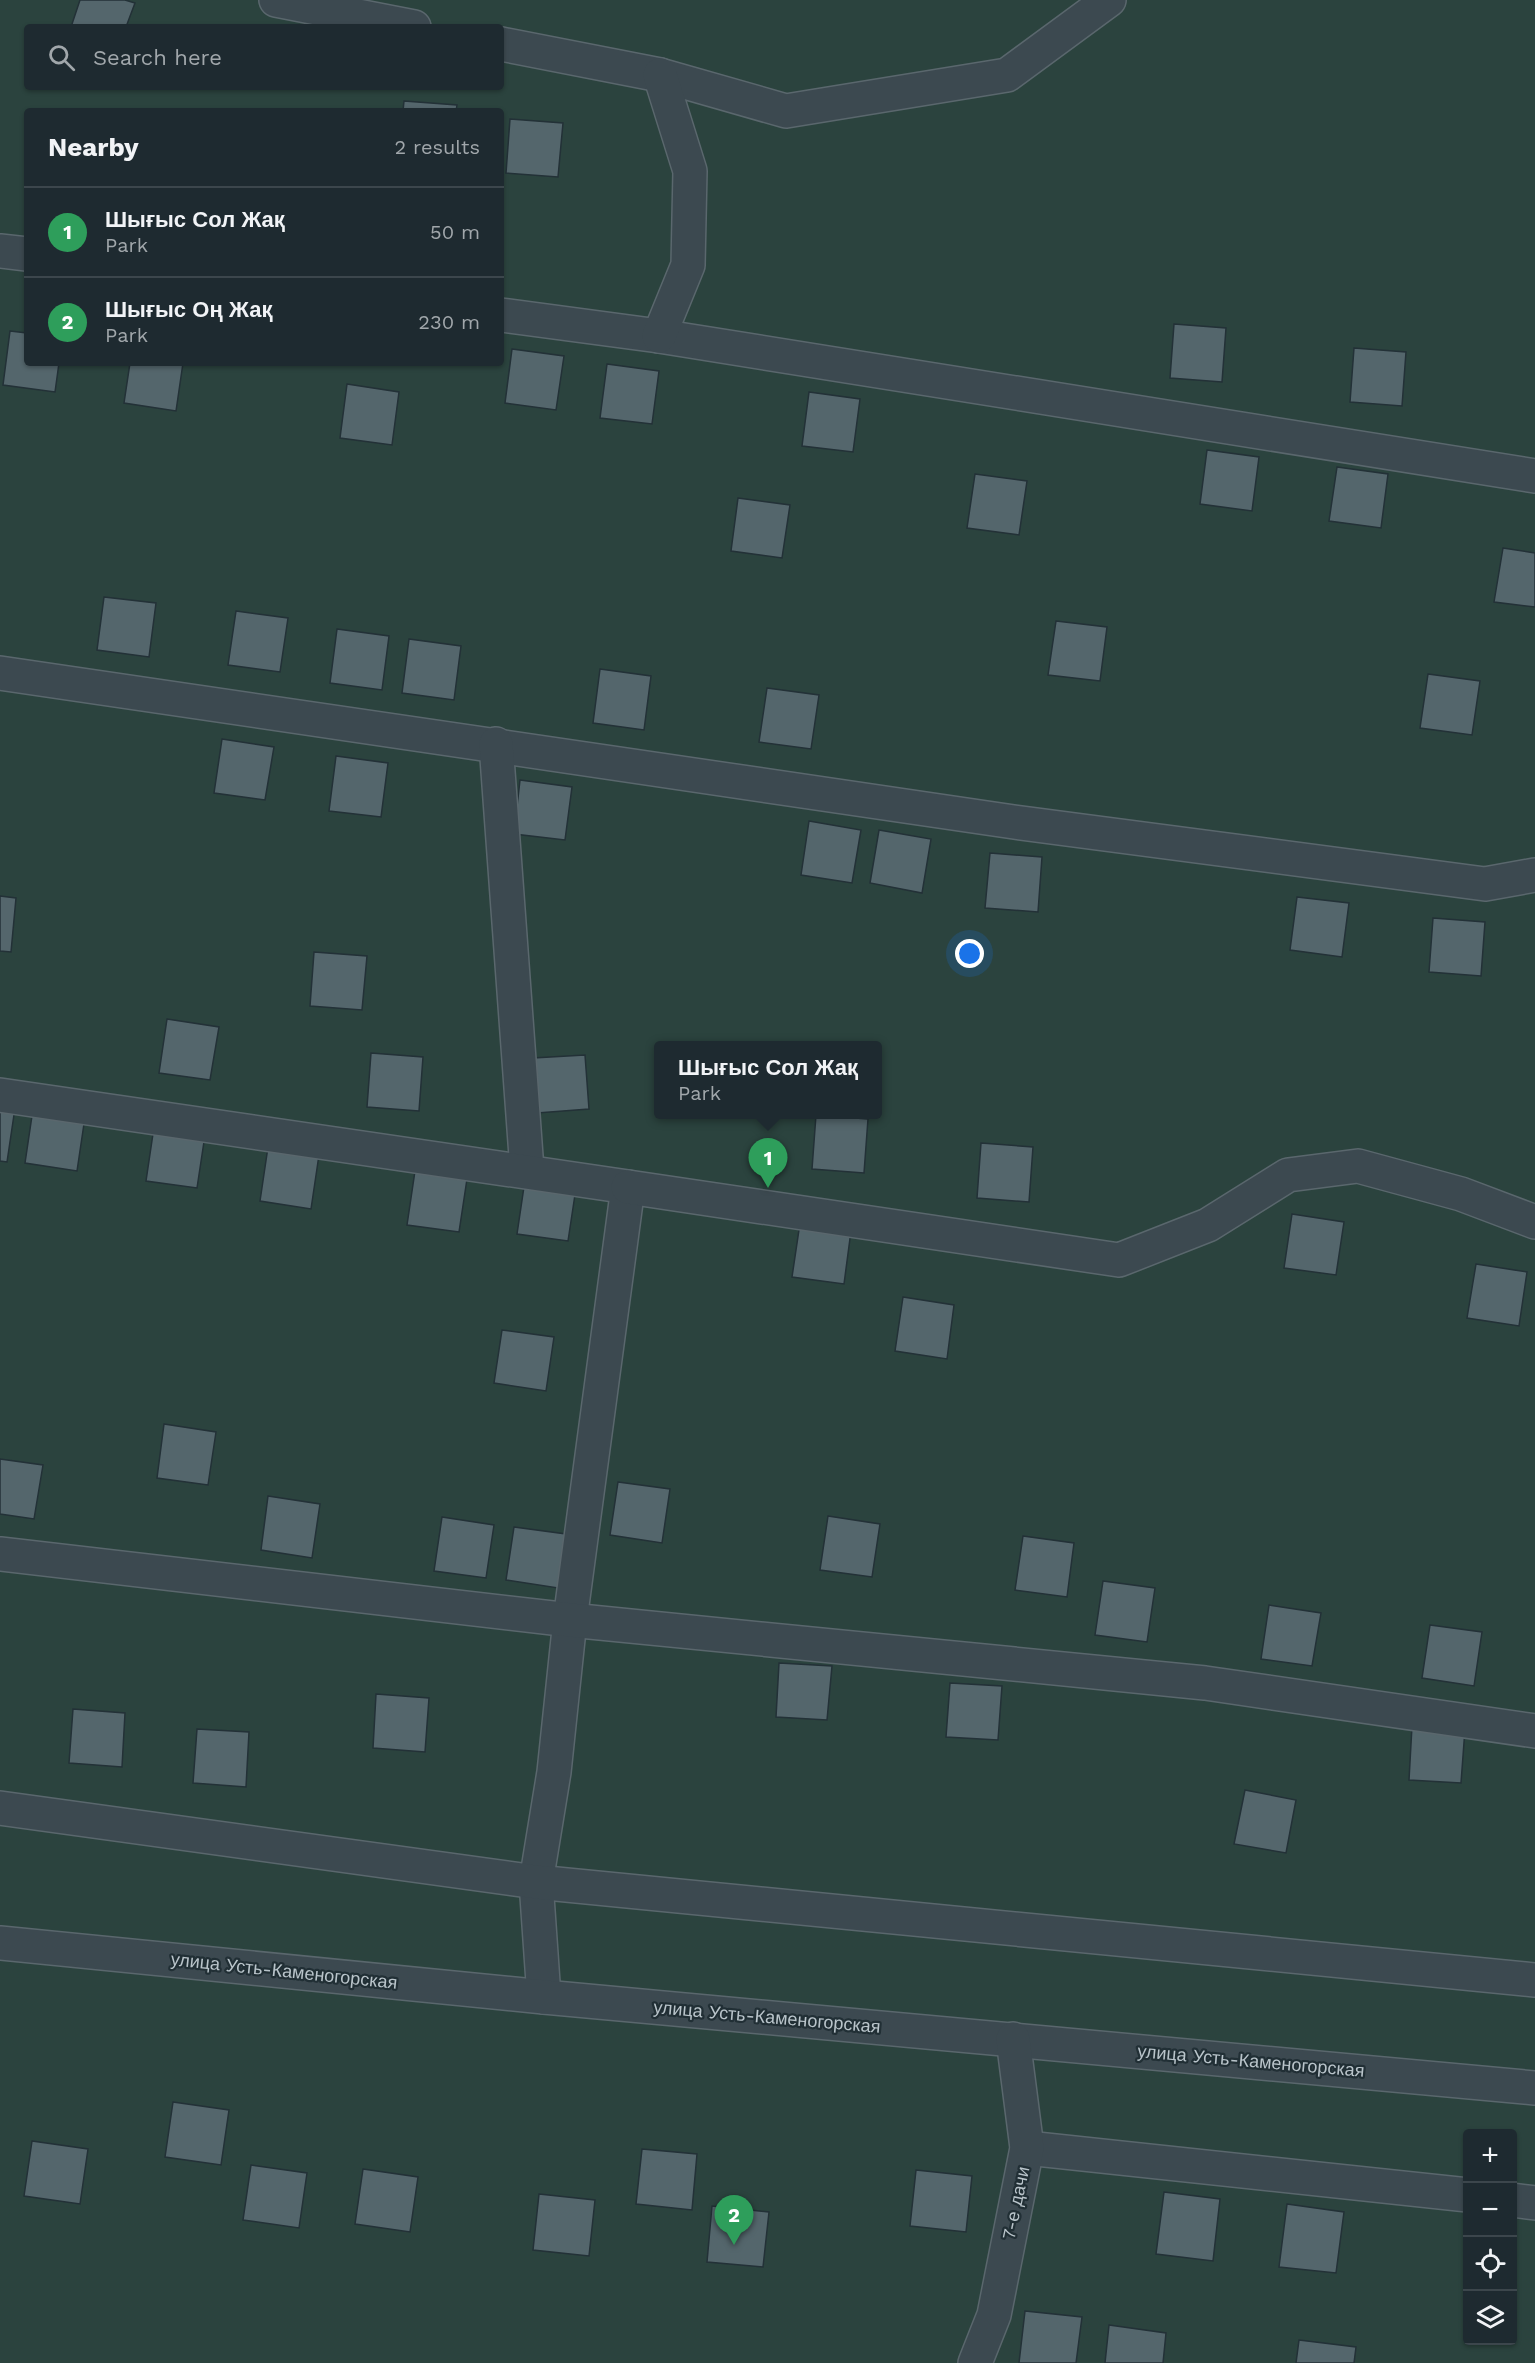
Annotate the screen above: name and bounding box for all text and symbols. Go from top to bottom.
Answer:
search box [24,24,504,90]
icon: search [45,41,78,74]
text: Search here [93,45,222,70]
text: Nearby [48,132,139,162]
text: 2 results [395,135,480,159]
text: Шығыс Сол Жақ [105,207,285,232]
text: 1 [63,220,72,244]
text: 50 m [430,220,480,244]
text: Park [105,233,148,257]
text: Шығыс Оң Жақ [105,297,272,322]
text: 2 [62,310,73,334]
text: 230 m [418,310,480,334]
text: Park [105,323,148,347]
your location [955,939,984,968]
popup [654,1041,882,1119]
text: Шығыс Сол Жақ [678,1055,858,1080]
text: Park [678,1081,721,1105]
pin: 1 [748,1138,788,1188]
street label: улица Усть-Каменогорская [170,1948,398,1993]
street label: улица Усть-Каменогорская [653,1996,881,2037]
street label: улица Усть-Каменогорская [1137,2040,1365,2081]
map controls [1463,2129,1517,2345]
button: + [1463,2129,1517,2183]
street label: 7-е дачи [998,2164,1033,2241]
button: − [1463,2183,1517,2237]
pin: 2 [714,2196,754,2245]
button: locate [1463,2237,1517,2291]
button: layers [1463,2291,1517,2345]

